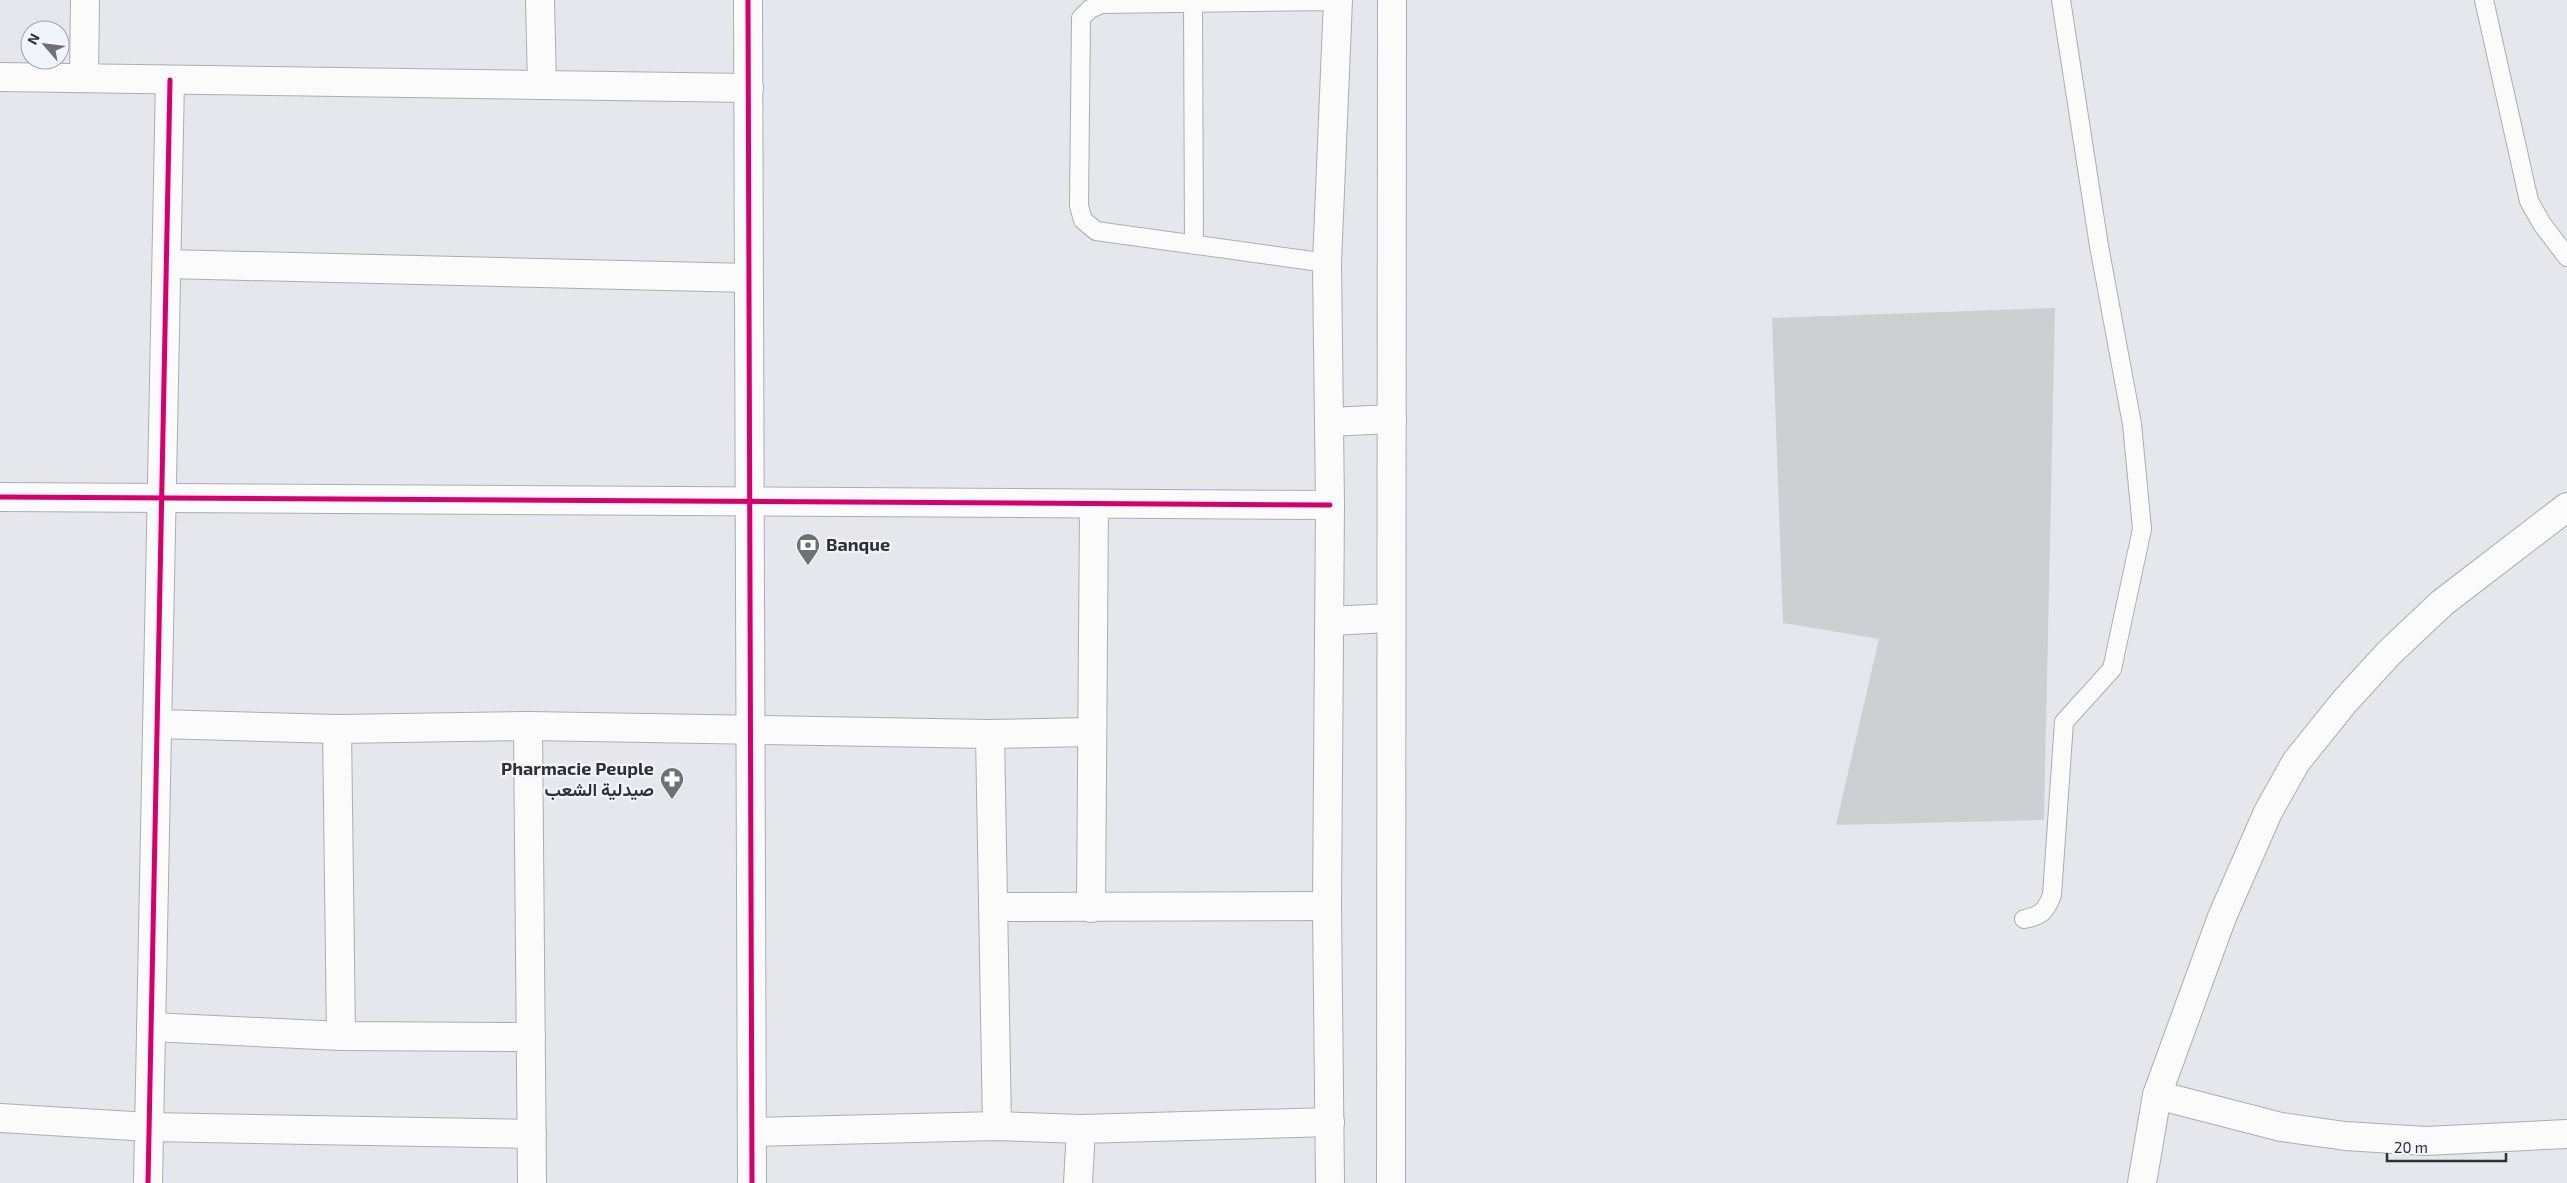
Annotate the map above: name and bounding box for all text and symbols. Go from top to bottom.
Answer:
north arrow [20,20,70,70]
text: N [23,30,43,47]
bank icon: Banque [795,532,821,566]
place label: Banque [826,533,890,555]
place label: Pharmacie Peuple صيدلية الشعب [501,757,654,801]
pharmacy icon: Pharmacie Peuple صيدلية الشعب [659,766,685,800]
scale bar [2387,1130,2506,1162]
text: 20 m [2394,1138,2428,1156]

